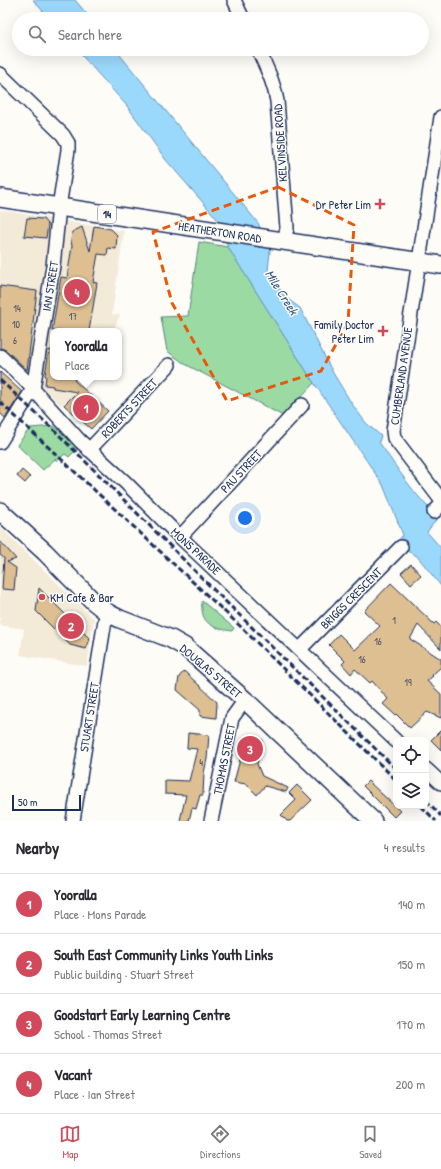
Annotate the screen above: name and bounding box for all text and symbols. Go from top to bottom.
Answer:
search box [12,12,429,56]
icon: search [26,23,48,45]
text: Search here [58,24,122,45]
street label: KELVINSIDE ROAD [269,103,291,182]
place label: Dr Peter Lim [316,196,371,213]
marker: Dr Peter Lim [374,198,386,210]
road number: 14 [98,205,116,223]
street label: HEATHERTON ROAD [177,217,263,247]
street label: IAN STREET [38,259,62,312]
water label: Mile Creek [261,266,304,319]
pin: 4 [64,277,90,307]
house number: 14 [13,302,21,315]
house number: 17 [69,310,77,323]
place label: Family Doctor Peter Lim [313,316,374,347]
house number: 10 [12,318,21,331]
marker: Family Doctor Peter Lim [377,325,389,337]
street label: CUMBERLAND AVENUE [386,325,416,426]
popup [50,328,122,380]
house number: 6 [13,334,17,347]
text: Yooralla [65,335,107,356]
text: Place [65,356,90,374]
street label: ROBERTS STREET [97,374,161,441]
pin: 1 [73,393,99,423]
street label: PAU STREET [216,445,266,496]
your location [235,508,255,528]
street label: MONS PARADE [167,524,225,579]
street label: BRIGGS CRESCENT [316,563,386,633]
place label: KM Cafe & Bar [50,589,114,606]
marker: KM Cafe & Bar [37,592,47,602]
pin: 2 [58,611,84,641]
house number: 1 [392,614,396,627]
house number: 16 [374,635,382,648]
street label: DOUGLAS STREET [176,640,246,702]
house number: 16 [358,653,366,666]
house number: 19 [404,676,412,689]
street label: STUART STREET [75,681,103,753]
street label: THOMAS STREET [209,722,239,796]
pin: 3 [237,734,263,764]
map controls [393,737,429,809]
button: locate [393,737,429,773]
house number: 4 [199,756,203,769]
button: layers [393,773,429,809]
scale bar [12,793,81,812]
text: 50 m [18,795,38,809]
text: Nearby [16,836,59,859]
text: 4 results [384,838,425,856]
text: Yooralla [54,884,97,905]
text: 1 [27,895,31,913]
text: 140 m [398,895,425,913]
text: Place · Mons Parade [54,905,146,923]
text: South East Community Links Youth Links [54,944,273,965]
text: 2 [26,955,32,973]
text: 150 m [397,955,425,973]
text: Public building · Stuart Street [54,965,194,983]
text: Goodstart Early Learning Centre [54,1004,231,1025]
text: 3 [26,1015,32,1033]
text: 170 m [396,1015,425,1033]
text: School · Thomas Street [54,1025,162,1043]
text: Vacant [54,1064,92,1085]
text: 4 [27,1075,31,1093]
text: 200 m [395,1075,425,1093]
text: Place · Ian Street [54,1085,135,1103]
tab: Map [59,1123,81,1161]
tab: Directions [200,1123,241,1161]
tab: Saved [359,1123,382,1161]

